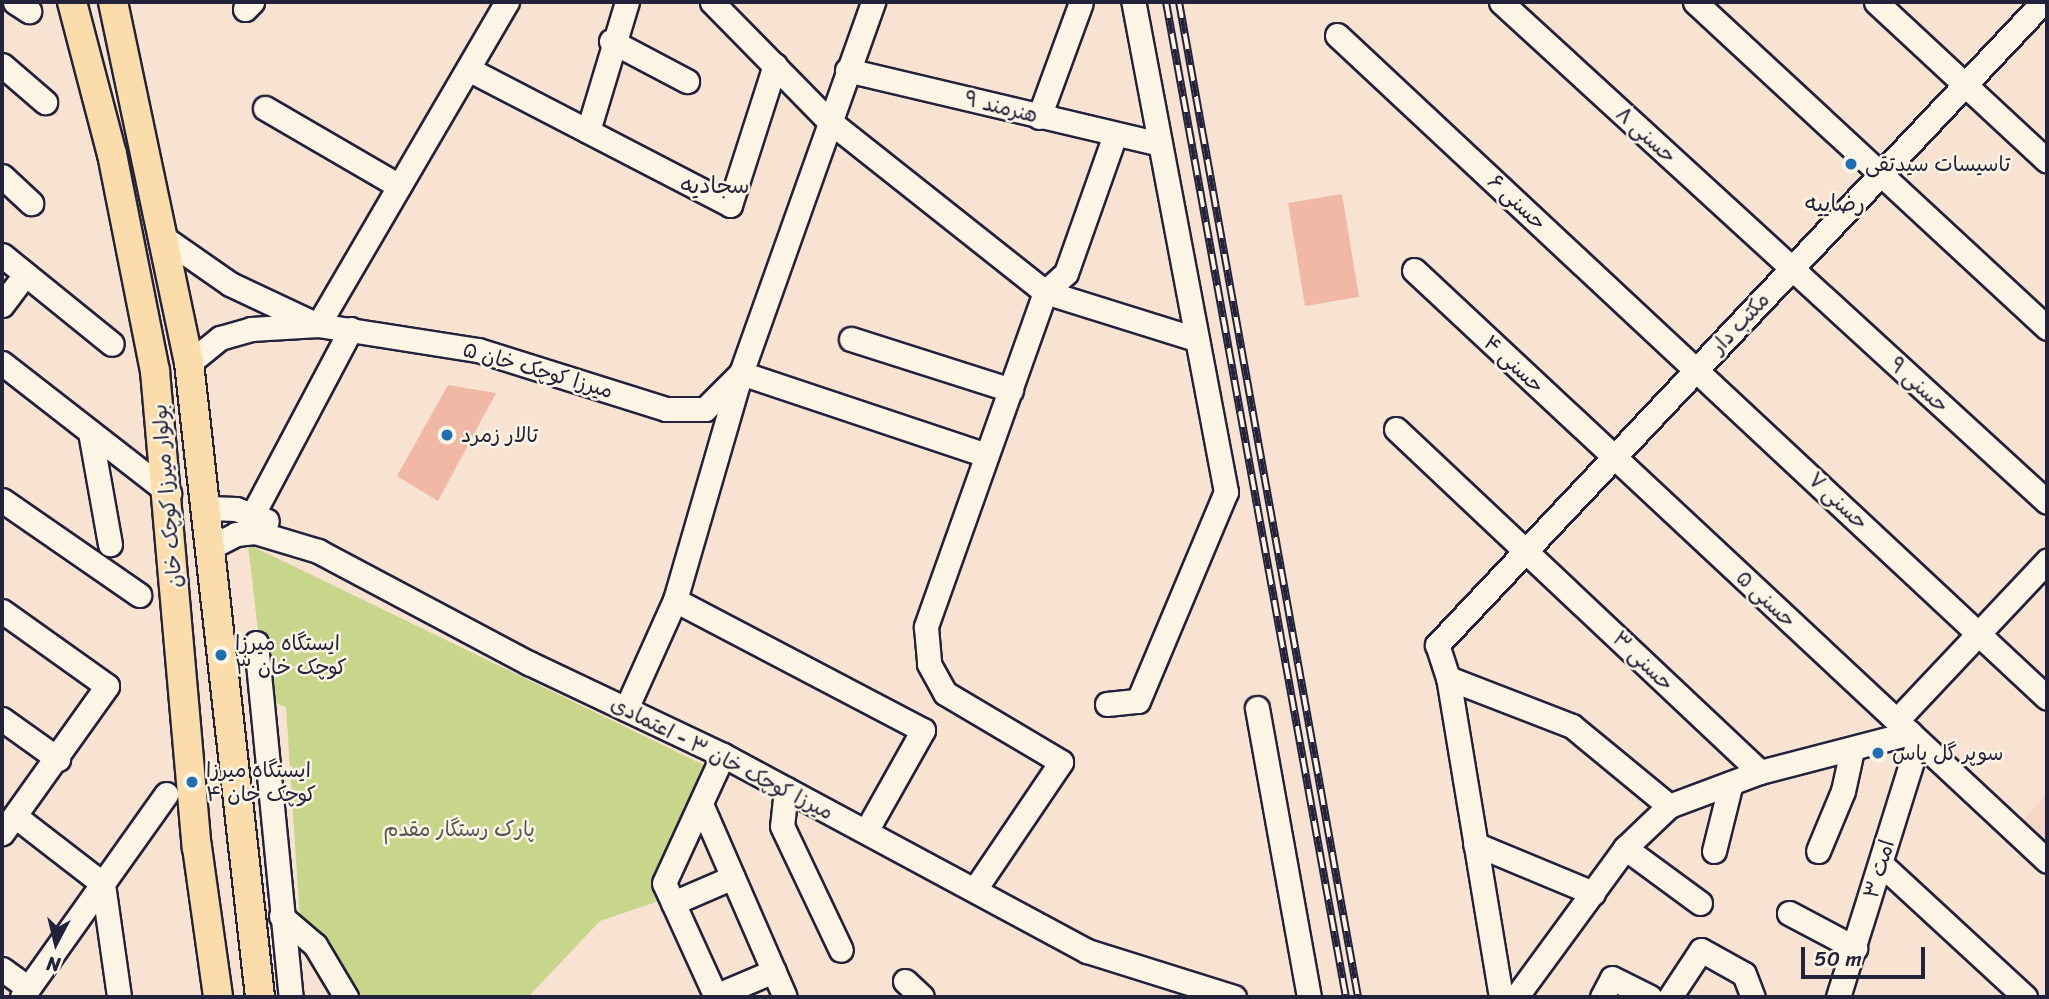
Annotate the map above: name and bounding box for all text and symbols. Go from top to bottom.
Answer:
street label: هنرمند ۹ [962,86,1040,128]
street label: حسنی ۸ [1611,101,1681,169]
place label: تاسیسات سیدتقی [1865,151,2010,177]
marker: تاسیسات سیدتقی [1843,156,1859,172]
street label: حسنی ۶ [1483,169,1551,235]
district label: سجادیه [680,172,750,200]
district label: رضاییه [1805,190,1865,218]
street label: مکتب دار [1705,287,1775,359]
street label: حسنی ۴ [1478,330,1550,398]
street label: میرزا کوچک خان ۵ [460,337,616,403]
street label: حسنی ۹ [1884,352,1954,418]
street label: بولوار میرزا کوچک خان [146,403,188,589]
place label: تالار زمرد [461,422,538,448]
marker: تالار زمرد [439,427,455,443]
street label: حسنی ۷ [1803,467,1873,535]
street label: حسنی ۵ [1731,565,1801,633]
street label: حسنی ۳ [1607,626,1679,696]
place label: ایستگاه میرزا کوچک خان ۳ [235,630,347,680]
marker: ایستگاه میرزا کوچک خان ۳ [213,647,229,663]
street label: میرزا کوچک خان ۳ - اعتمادی [607,691,837,825]
place label: سوپر گل یاس [1892,740,2004,766]
marker: سوپر گل یاس [1870,745,1886,761]
place label: ایستگاه میرزا کوچک خان ۴ [206,757,316,807]
marker: ایستگاه میرزا کوچک خان ۴ [184,774,200,790]
park label: پارک رستگار مقدم [383,816,535,842]
street label: امت ۳ [1858,837,1900,901]
north arrow [21,908,91,978]
scale bar [1804,932,1928,976]
text: 50 m [1814,940,1862,978]
text: N [45,947,62,982]

